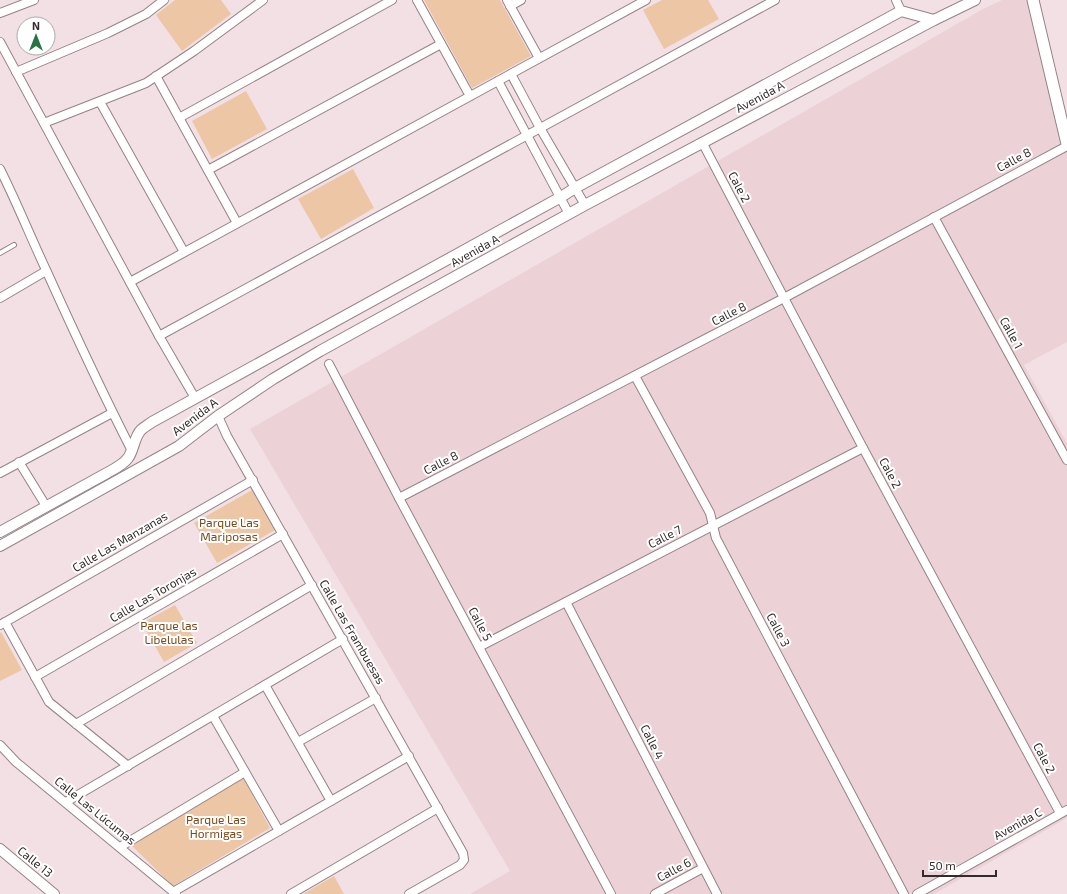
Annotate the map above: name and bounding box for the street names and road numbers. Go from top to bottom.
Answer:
street label: Avenida A [733,77,787,115]
street label: Calle 8 [994,144,1033,174]
street label: Cale 2 [726,169,754,205]
street label: Avenida A [448,231,502,269]
street label: Calle 8 [709,298,748,328]
street label: Calle 1 [997,314,1026,351]
street label: Avenida A [169,394,220,438]
street label: Calle 8 [421,447,460,477]
street label: Cale 2 [877,455,905,491]
street label: Calle Las Manzanas [69,508,170,574]
street label: Calle 7 [645,522,684,550]
street label: Calle Las Toronjas [107,564,199,625]
street label: Calle Las Frambuesas [317,577,389,686]
street label: Calle 5 [466,604,496,643]
street label: Calle 3 [764,610,794,649]
street label: Calle 4 [638,722,668,761]
street label: Cale 2 [1031,740,1059,776]
street label: Calle Las Lúcumas [52,773,139,847]
street label: Avenida C [991,804,1044,842]
street label: Calle 13 [15,843,56,880]
street label: Calle 6 [654,854,693,884]

